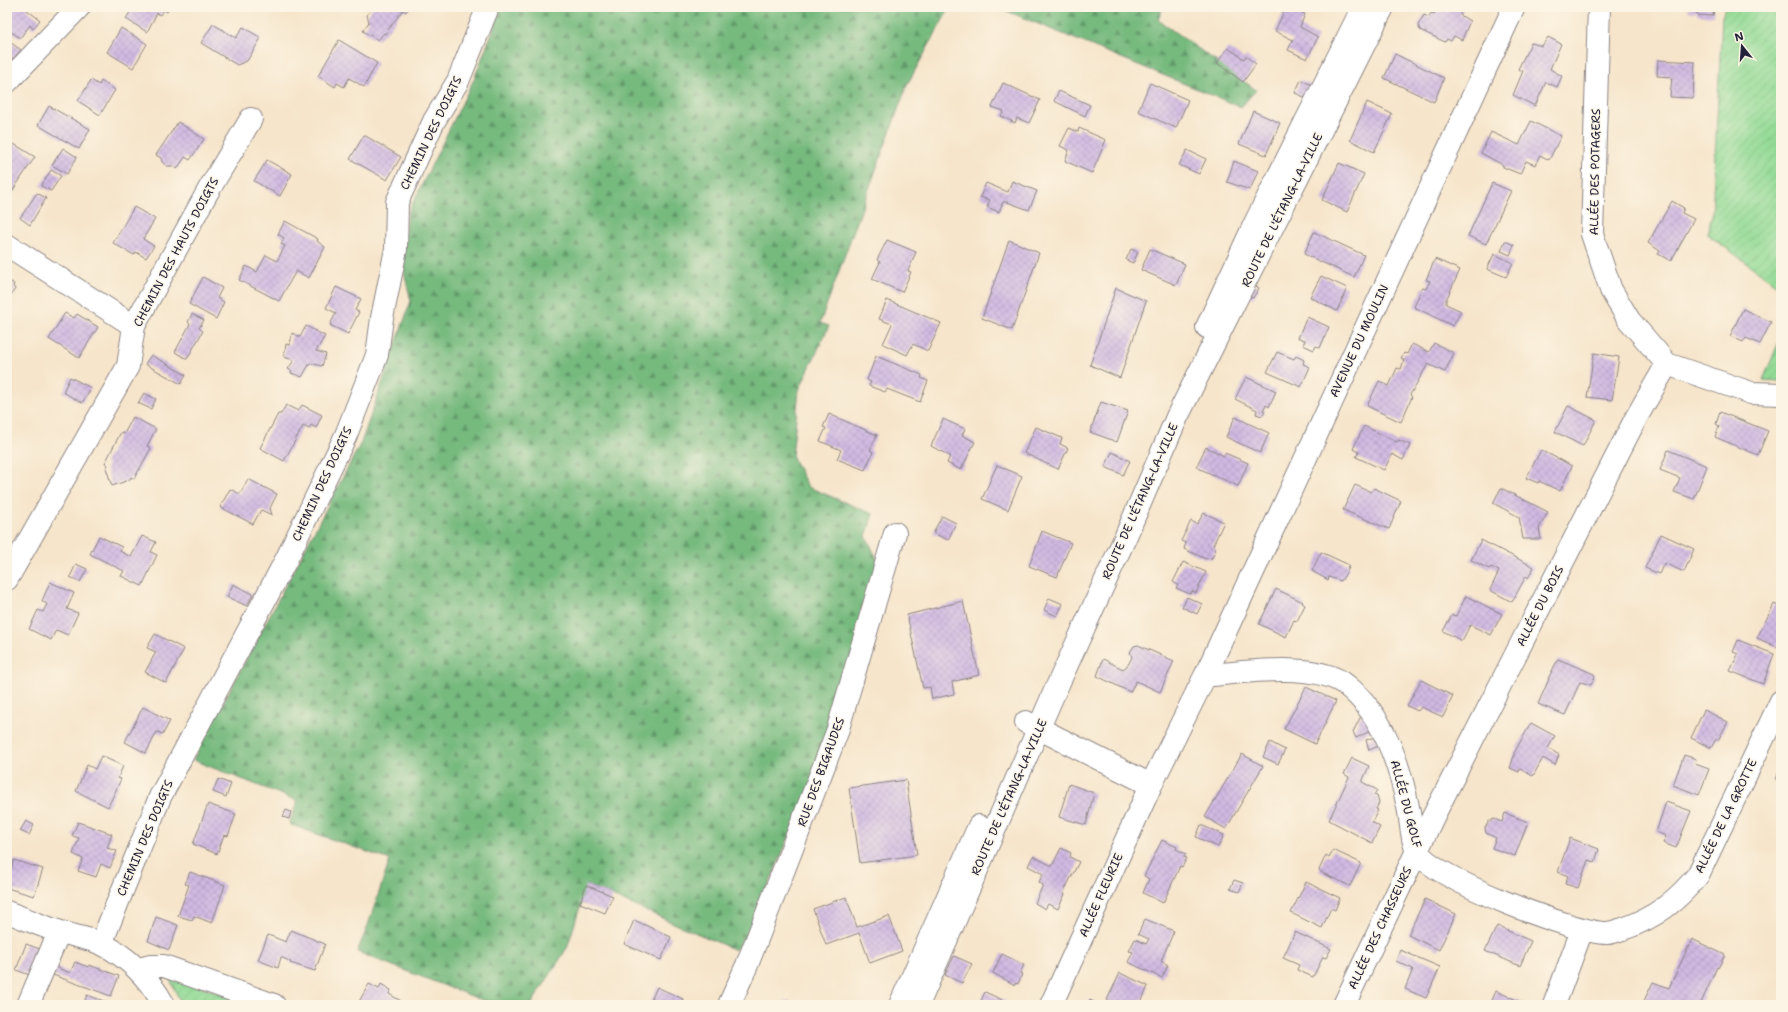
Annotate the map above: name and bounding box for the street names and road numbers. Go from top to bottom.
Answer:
street label: CHEMIN DES DOIGTS [396,73,466,193]
street label: ALLÉE DES POTAGERS [1586,108,1604,236]
street label: ROUTE DE L'ÉTANG-LA-VILLE [1238,130,1326,290]
street label: CHEMIN DES HAUTS DOIGTS [130,174,222,330]
street label: AVENUE DU MOULIN [1326,282,1392,400]
street label: ROUTE DE L'ÉTANG-LA-VILLE [1098,420,1182,582]
street label: CHEMIN DES DOIGTS [288,424,356,544]
street label: ALLÉE DU BOIS [1513,563,1567,649]
street label: RUE DES BIGAUDES [794,715,848,829]
street label: ROUTE DE L'ÉTANG-LA-VILLE [967,716,1051,878]
street label: ALLÉE DE LA GROTTE [1691,756,1761,876]
street label: ALLÉE DU GOLF [1387,758,1426,850]
street label: CHEMIN DES DOIGTS [113,777,177,898]
street label: ALLÉE FLEURIE [1075,850,1127,940]
street label: ALLÉE DES CHASSEURS [1344,864,1416,992]

